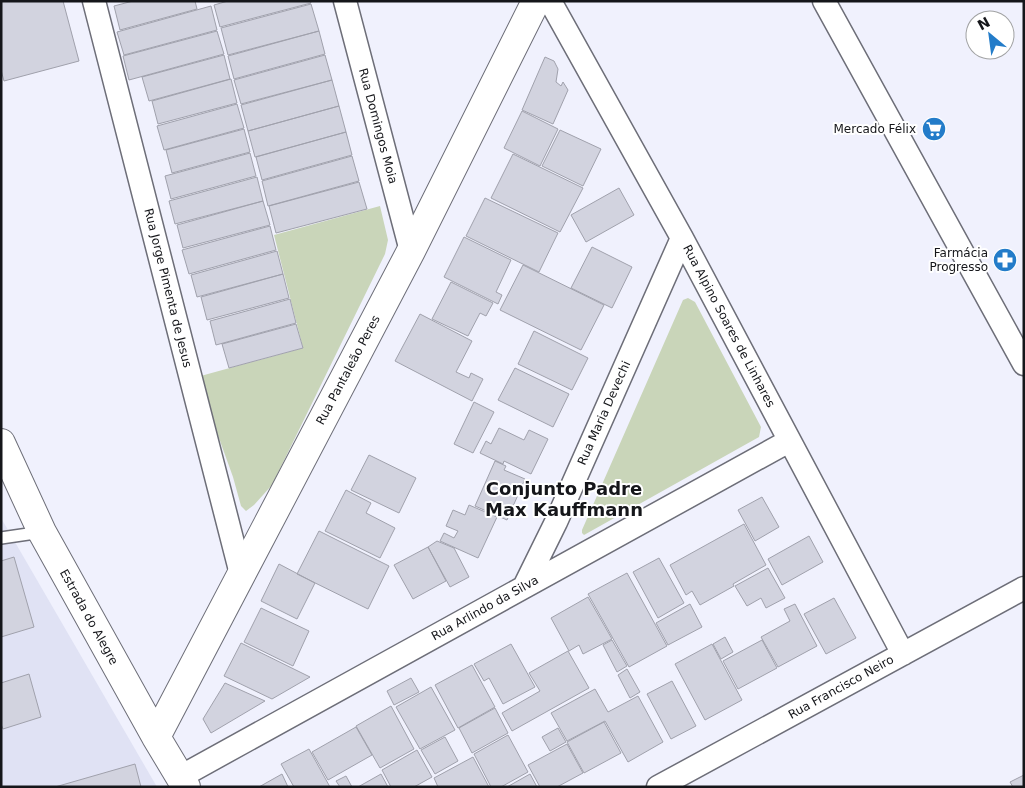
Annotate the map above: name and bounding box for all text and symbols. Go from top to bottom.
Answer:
north arrow [965,10,1015,60]
text: N [975,14,993,33]
street label: Rua Domingos Moia [356,67,400,185]
supermarket icon: Mercado Félix [921,116,947,142]
place label: Mercado Félix [833,122,916,136]
street label: Rua Jorge Pimenta de Jesus [141,207,195,369]
street label: Rua Alpino Soares de Linhares [680,242,778,410]
place label: Farmácia Progresso [929,246,988,274]
pharmacy icon: Farmácia Progresso [992,247,1018,273]
street label: Rua Pantaleão Peres [313,313,383,427]
street label: Rua Maria Devechi [575,359,633,467]
district label: Conjunto Padre Max Kauffmann [485,478,643,520]
street label: Estrada do Alegre [57,567,121,667]
street label: Rua Arlindo da Silva [429,573,541,643]
street label: Rua Francisco Neiro [786,652,896,722]

